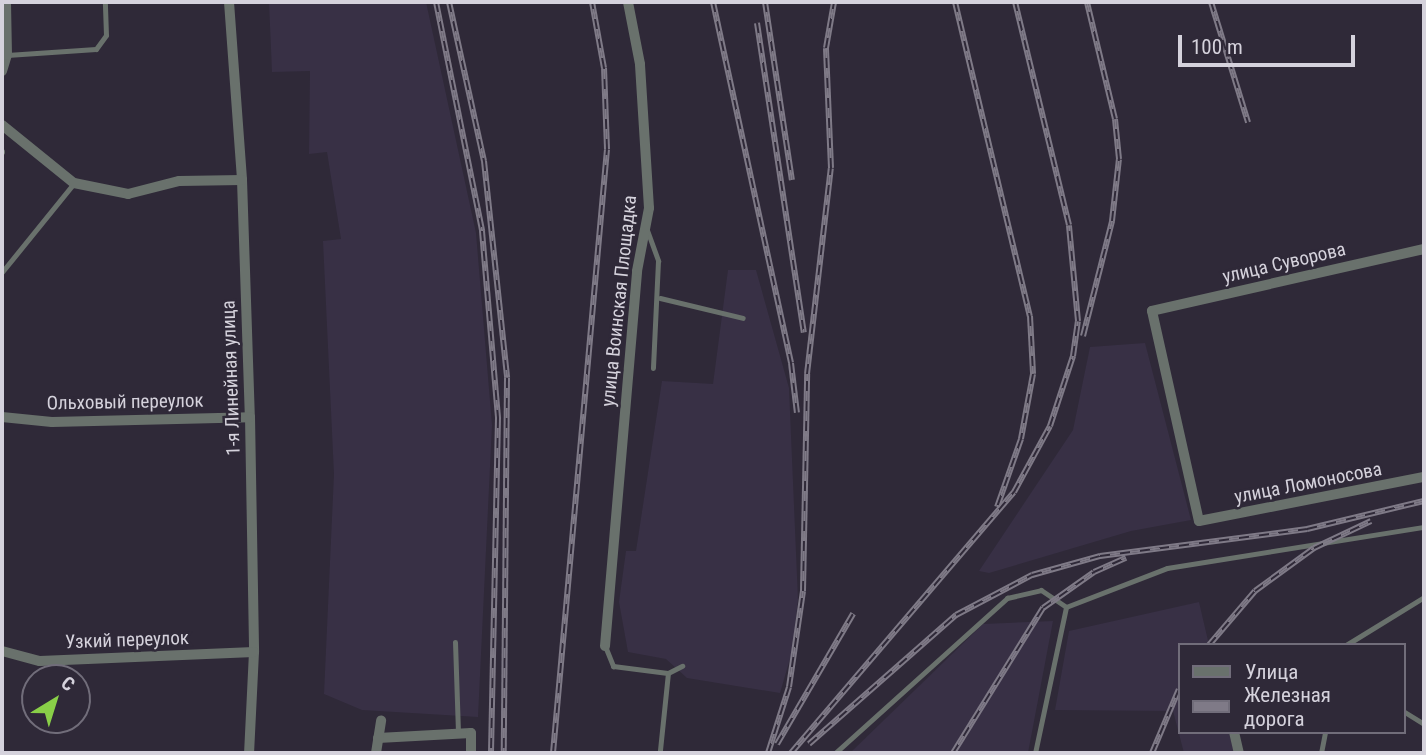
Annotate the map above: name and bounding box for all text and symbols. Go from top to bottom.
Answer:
scale bar [1181,21,1358,65]
text: 100 m [1191,35,1243,59]
street label: улица Воинская Площадка [597,194,641,408]
street label: улица Суворова [1220,238,1348,288]
street label: 1-я Линейная улица [217,300,245,456]
street label: Ольховый переулок [46,389,204,415]
street label: улица Ломоносова [1232,458,1384,508]
street label: Узкий переулок [65,626,189,654]
legend [1178,643,1405,734]
text: Улица [1245,660,1298,684]
north arrow [21,664,91,734]
text: С [57,671,79,696]
text: Железная дорога [1244,683,1331,731]

